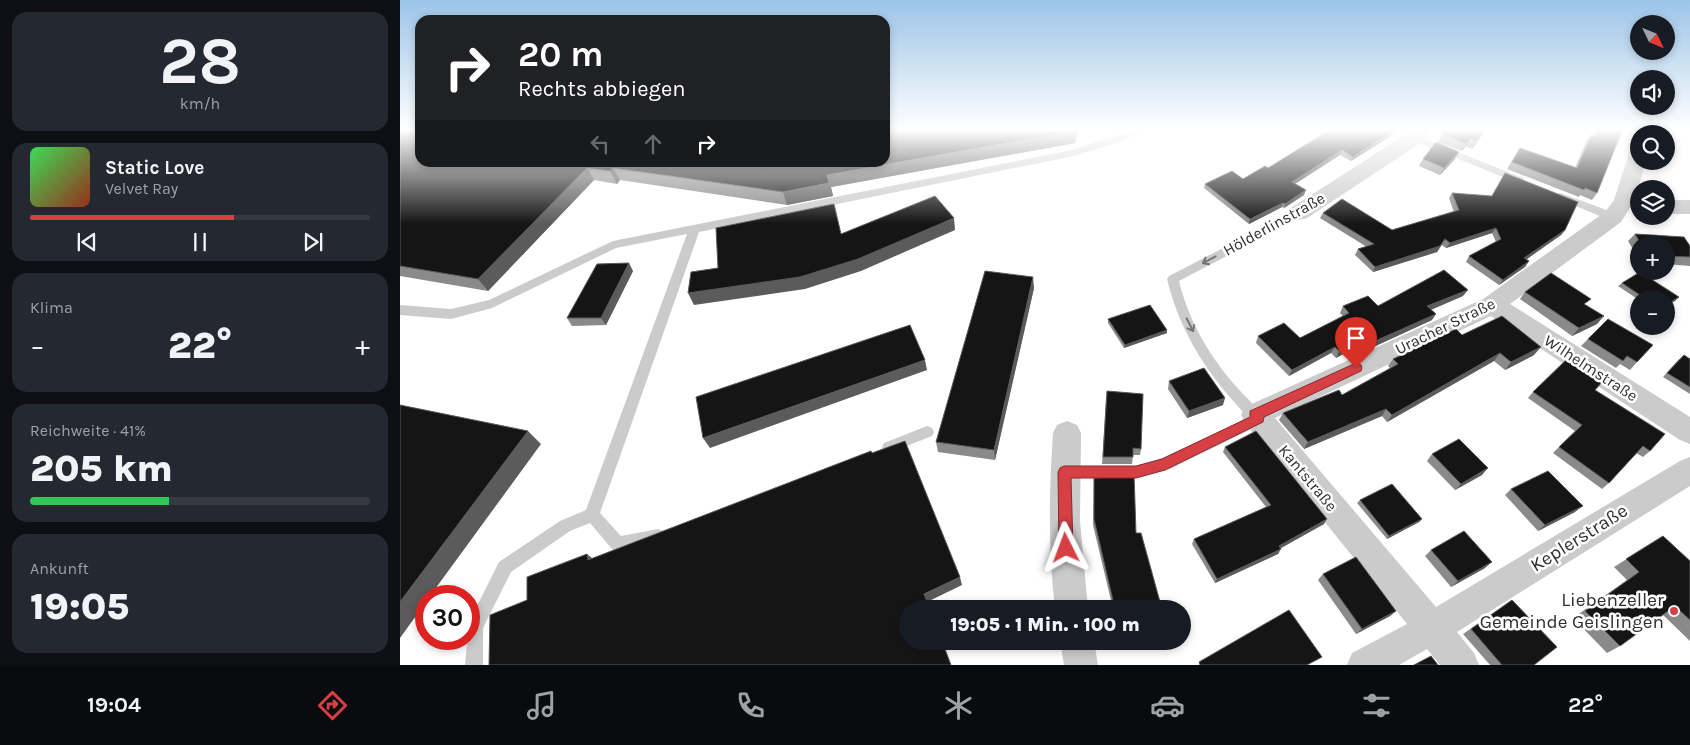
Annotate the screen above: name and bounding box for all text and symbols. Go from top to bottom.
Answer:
north arrow [1630,15,1675,60]
map controls [1630,15,1675,335]
text: 28 [159,23,241,99]
text: 20 m [518,34,603,75]
icon: right [435,35,500,100]
button: sound [1630,70,1675,115]
text: Rechts abbiegen [518,76,686,102]
text: km/h [180,94,220,113]
button: search [1630,125,1675,170]
icon: left [586,130,614,158]
icon: ahead [639,130,667,158]
icon: right [692,130,720,158]
text: Static Love [105,157,204,179]
text: Velvet Ray [105,179,178,198]
button: layers [1630,180,1675,225]
street label: Hölderlinstraße [1220,188,1328,260]
icon: previous [73,228,101,256]
icon: pause [186,228,214,256]
icon: next [299,228,327,256]
button: + [1630,235,1675,280]
one-way arrow [1202,255,1217,265]
button: − [1630,290,1675,335]
street label: Uracher Straße [1392,294,1498,358]
text: Klima [30,298,73,317]
one-way arrow [1185,317,1195,332]
pin [1335,317,1377,368]
text: 22° [168,323,232,368]
icon: arrive [1342,324,1370,352]
text: − [30,329,45,362]
text: + [355,329,370,362]
street label: Wilhelmstraße [1541,331,1641,405]
text: Reichweite · 41% [30,421,146,440]
street label: Kantstraße [1275,441,1341,515]
text: 205 km [30,446,173,491]
street label: Keplerstraße [1526,499,1632,577]
position arrow [1039,521,1091,573]
text: Ankunft [30,559,89,578]
text: 19:05 [30,584,129,629]
speed limit sign: 30 [415,585,480,650]
place label: Liebenzeller Gemeinde Geislingen [1480,589,1664,633]
marker: Liebenzeller Gemeinde Geislingen [1668,605,1680,617]
text: 19:05 · 1 Min. · 100 m [950,614,1140,636]
icon: directions [315,688,350,723]
icon: music [524,688,559,723]
icon: phone [733,688,768,723]
icon: climate [941,688,976,723]
icon: car [1150,688,1185,723]
icon: filters [1359,688,1394,723]
text: 19:04 [87,692,141,718]
text: 22° [1568,692,1603,718]

